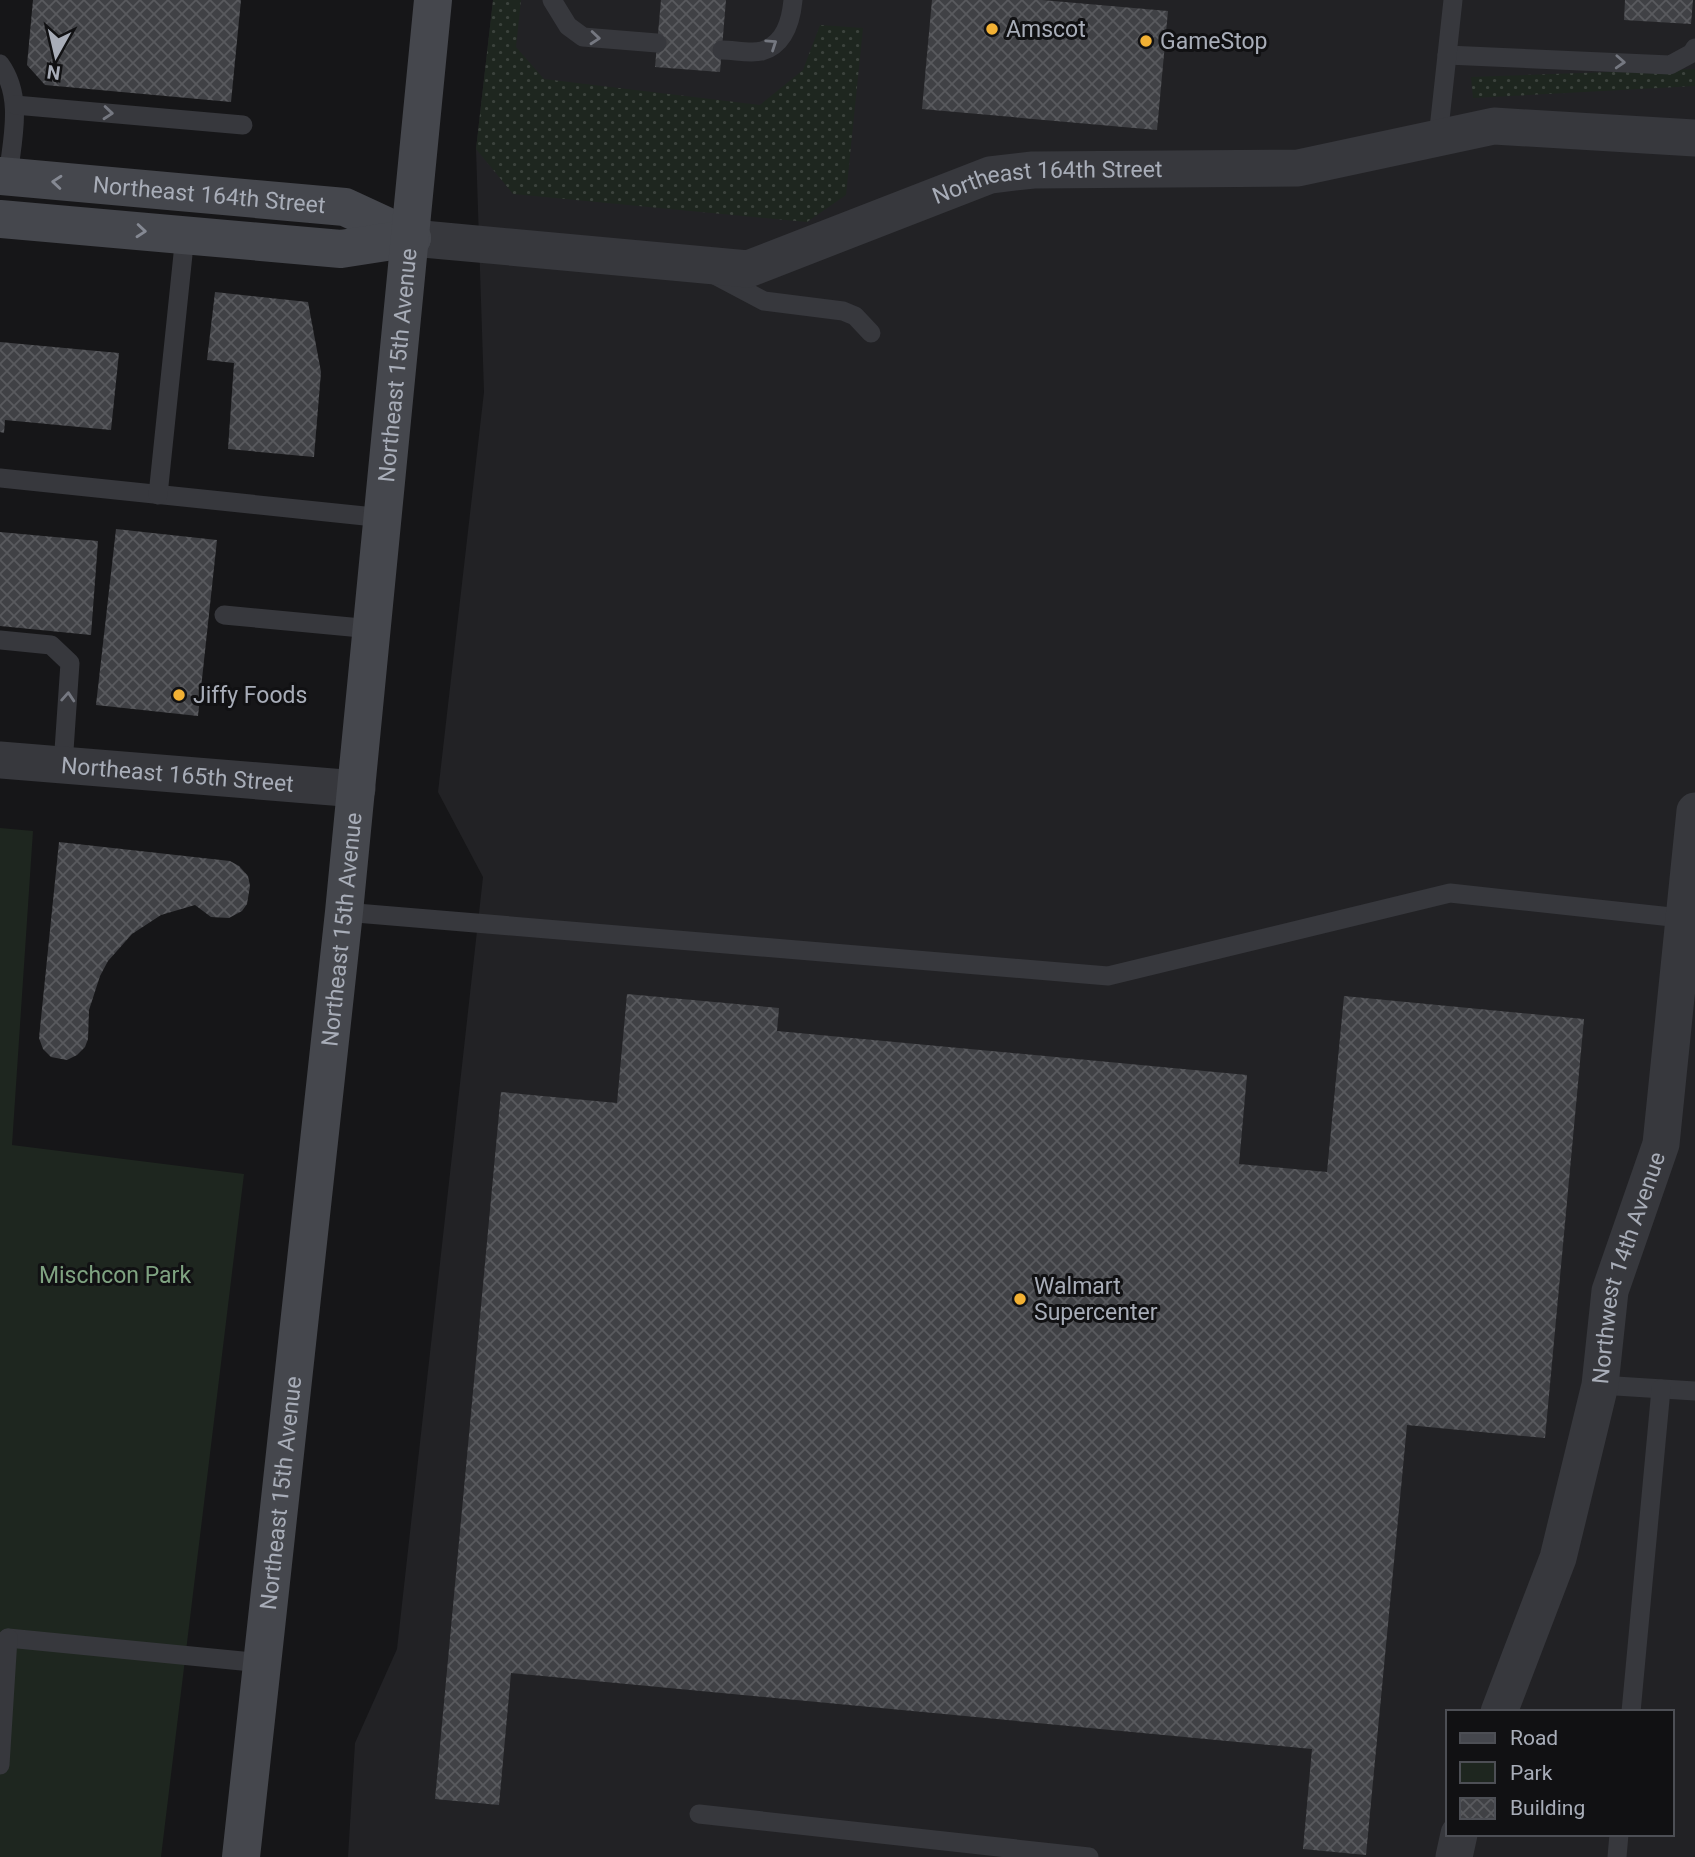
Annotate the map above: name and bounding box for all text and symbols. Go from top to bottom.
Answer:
place label: Amscot [1006,16,1086,43]
north arrow [21,21,91,91]
marker: Amscot [984,21,1000,37]
place label: GameStop [1160,28,1268,55]
one-way arrow [590,30,601,45]
marker: GameStop [1138,33,1154,49]
one-way arrow [764,40,777,53]
one-way arrow [1615,54,1626,69]
text: N [45,60,62,85]
one-way arrow [103,105,114,120]
street label: Northeast 164th Street [928,156,1162,210]
street label: Northeast 164th Street [92,171,327,219]
one-way arrow [51,175,62,190]
one-way arrow [136,223,147,238]
street label: Northeast 15th Avenue [373,247,422,483]
place label: Jiffy Foods [193,682,307,709]
marker: Jiffy Foods [171,687,187,703]
one-way arrow [60,692,75,703]
street label: Northeast 165th Street [60,752,295,797]
street label: Northeast 15th Avenue [316,811,367,1048]
street label: Northwest 14th Avenue [1587,1148,1671,1385]
park label: Mischcon Park [39,1262,191,1289]
place label: Walmart Supercenter [1034,1273,1158,1326]
marker: Walmart Supercenter [1012,1291,1028,1307]
street label: Northeast 15th Avenue [255,1375,307,1611]
legend [1446,1710,1674,1836]
text: Road [1510,1726,1558,1750]
text: Park [1510,1761,1553,1785]
text: Building [1510,1796,1585,1820]

